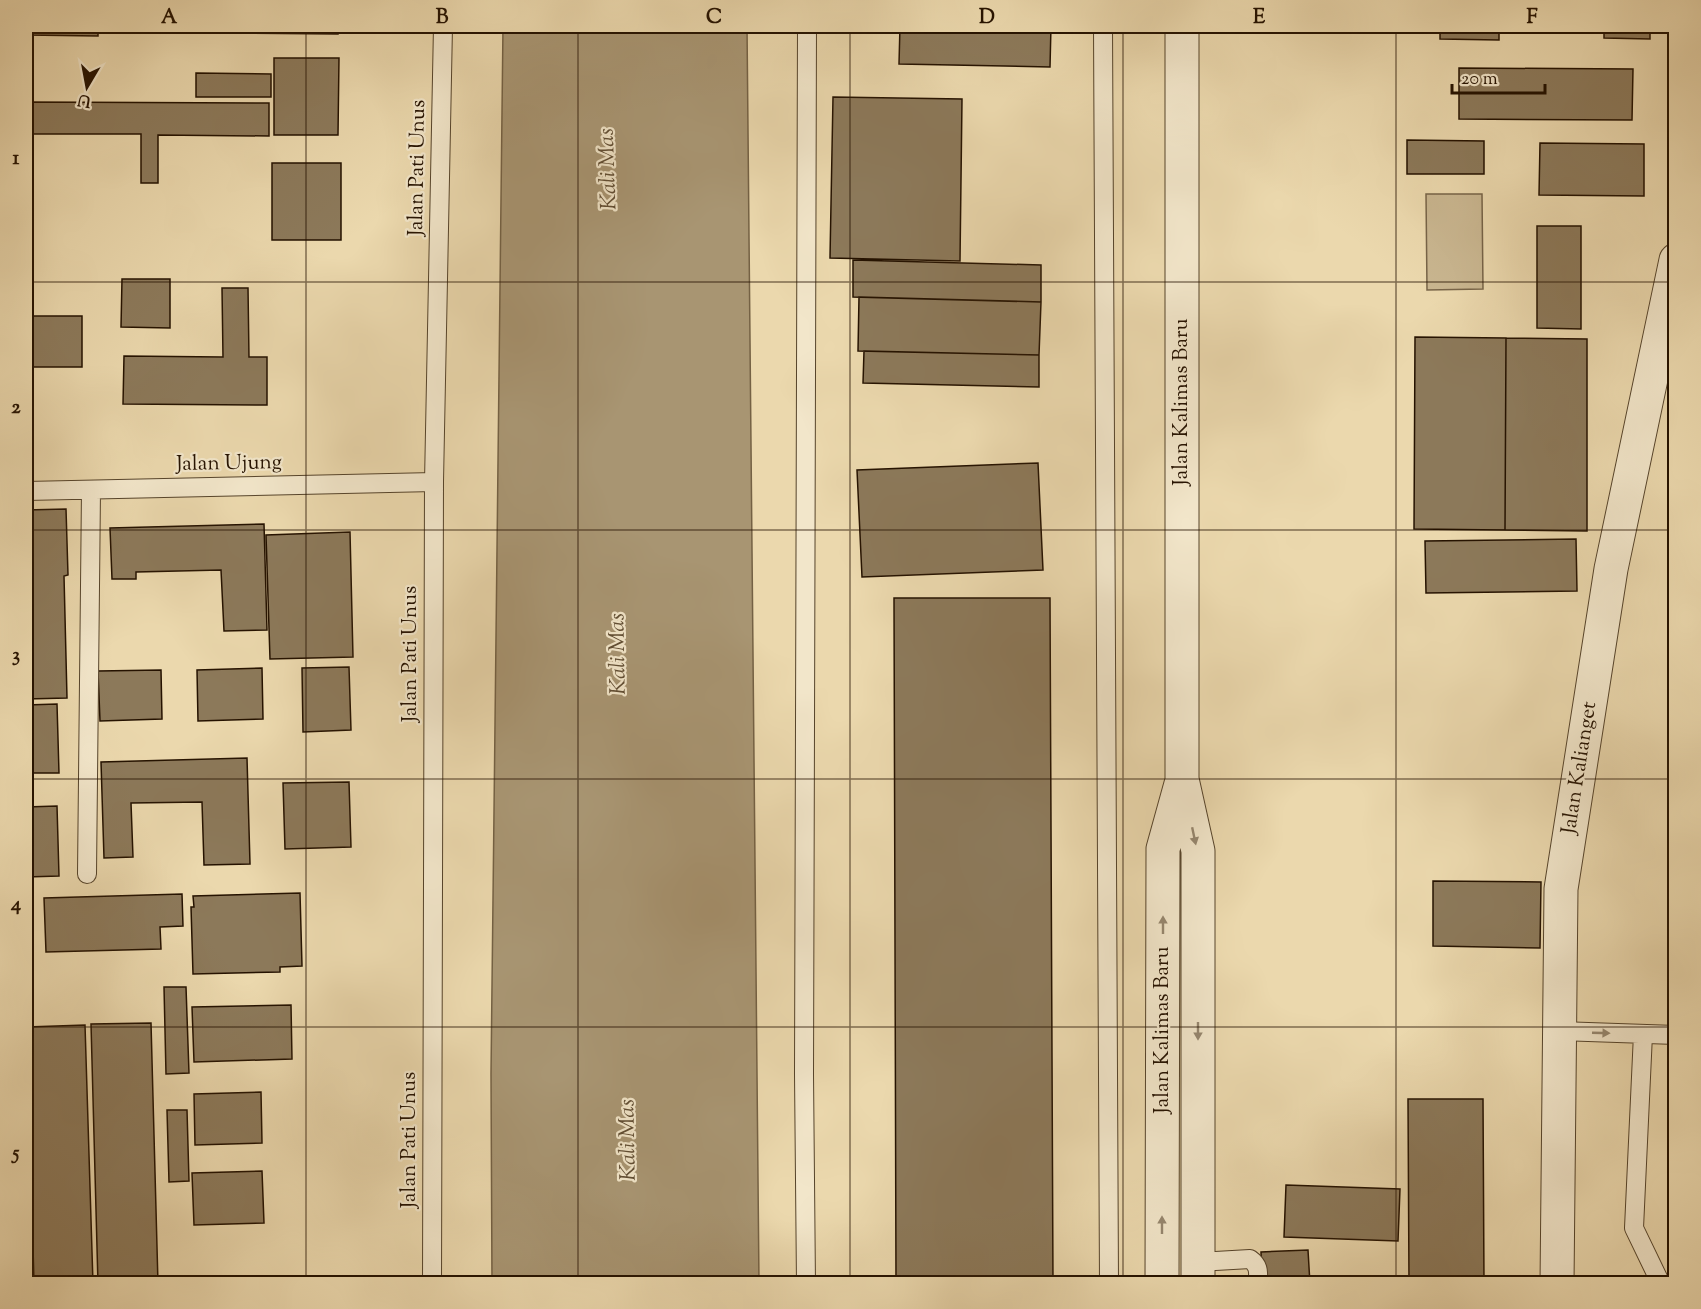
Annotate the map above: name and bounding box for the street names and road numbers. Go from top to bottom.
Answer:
street label: Jalan Pati Unus [402,99,434,238]
street label: Jalan Kalimas Baru [1167,318,1197,487]
street label: Jalan Ujung [175,448,282,480]
street label: Jalan Pati Unus [396,586,426,723]
street label: Jalan Kalianget [1555,700,1605,837]
street label: Jalan Kalimas Baru [1148,946,1178,1115]
street label: Jalan Pati Unus [395,1072,425,1209]

